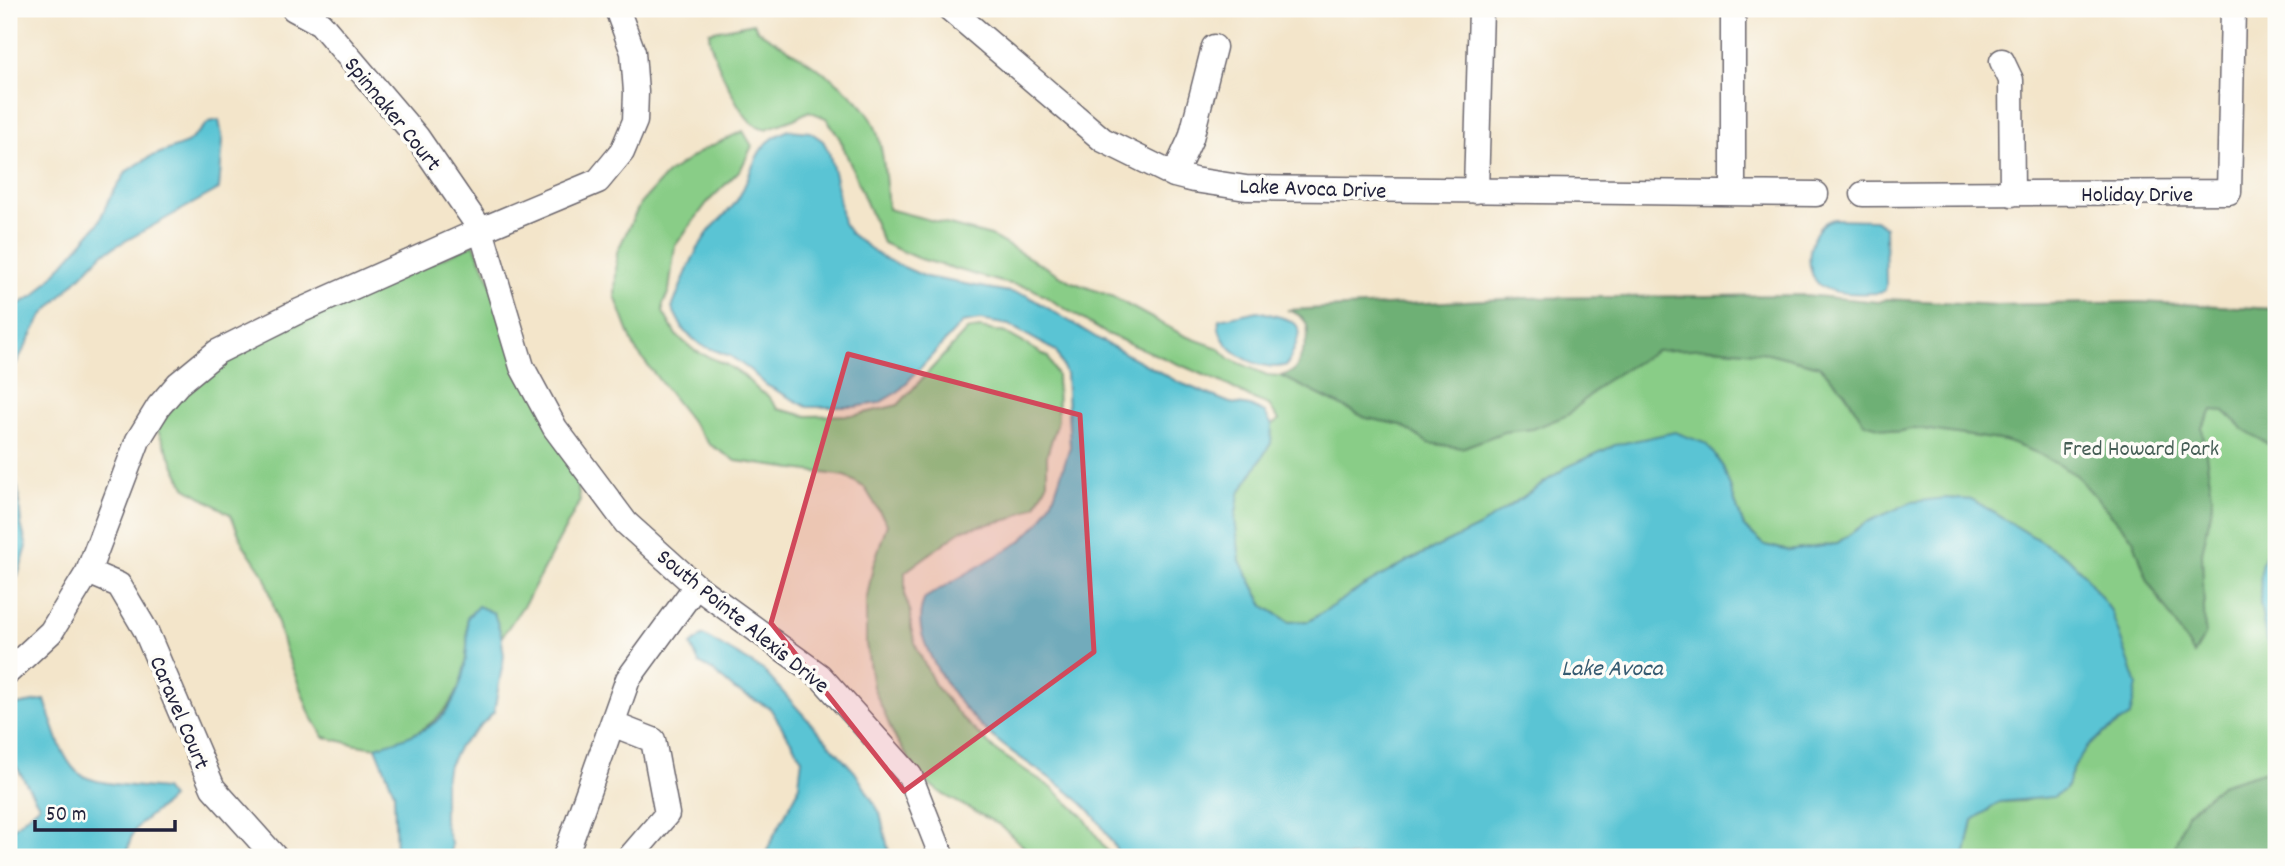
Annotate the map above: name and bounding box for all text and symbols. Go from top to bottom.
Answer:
street label: Spinnaker Court [335,51,448,180]
street label: Lake Avoca Drive [1239,171,1387,210]
street label: Holiday Drive [2081,180,2193,213]
park label: Fred Howard Park [2063,434,2219,467]
street label: South Pointe Alexis Drive [648,543,835,703]
street label: Caravel Court [139,651,216,775]
water label: Lake Avoca [1561,653,1665,687]
scale bar [35,789,175,833]
text: 50 m [46,801,86,831]

